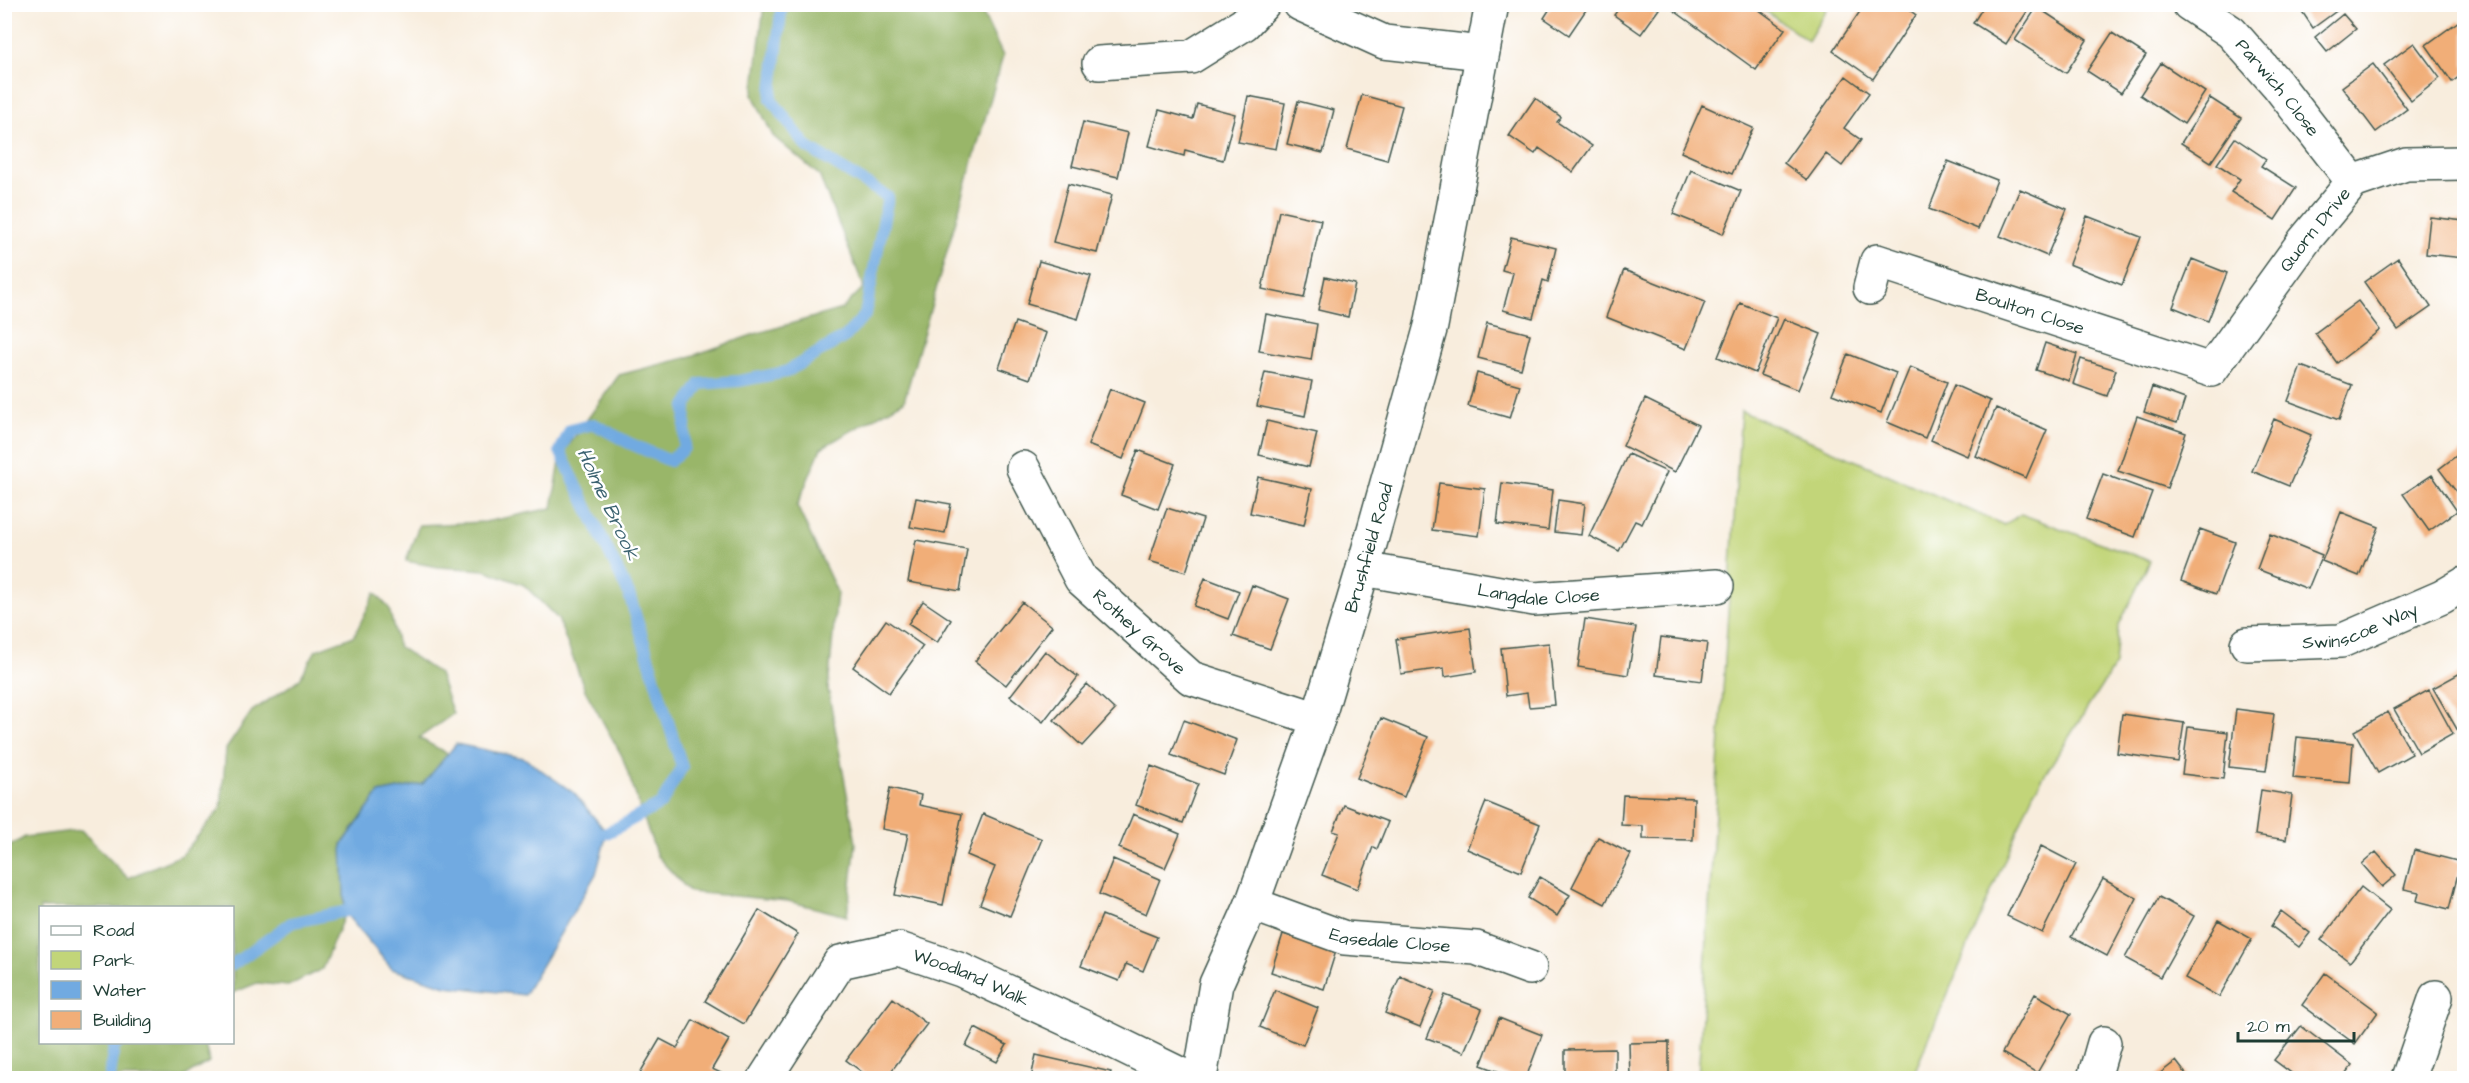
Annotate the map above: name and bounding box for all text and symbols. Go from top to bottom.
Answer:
street label: Parwich Close [2230,33,2326,142]
street label: Quorn Drive [2273,182,2356,277]
street label: Boulton Close [1973,282,2088,340]
water label: Holme Brook [570,443,647,565]
street label: Brushfield Road [1338,480,1399,616]
street label: Langdale Close [1476,577,1601,612]
street label: Rothey Grove [1087,583,1192,681]
street label: Swinscoe Way [2302,596,2422,655]
legend [39,906,234,1044]
text: Road [93,918,134,943]
street label: Easedale Close [1326,921,1452,959]
street label: Woodland Walk [910,942,1033,1013]
text: Park [93,948,135,973]
text: Water [93,978,146,1003]
scale bar [2238,1005,2354,1043]
text: Building [93,1008,151,1034]
text: 20 m [2247,1014,2290,1039]

